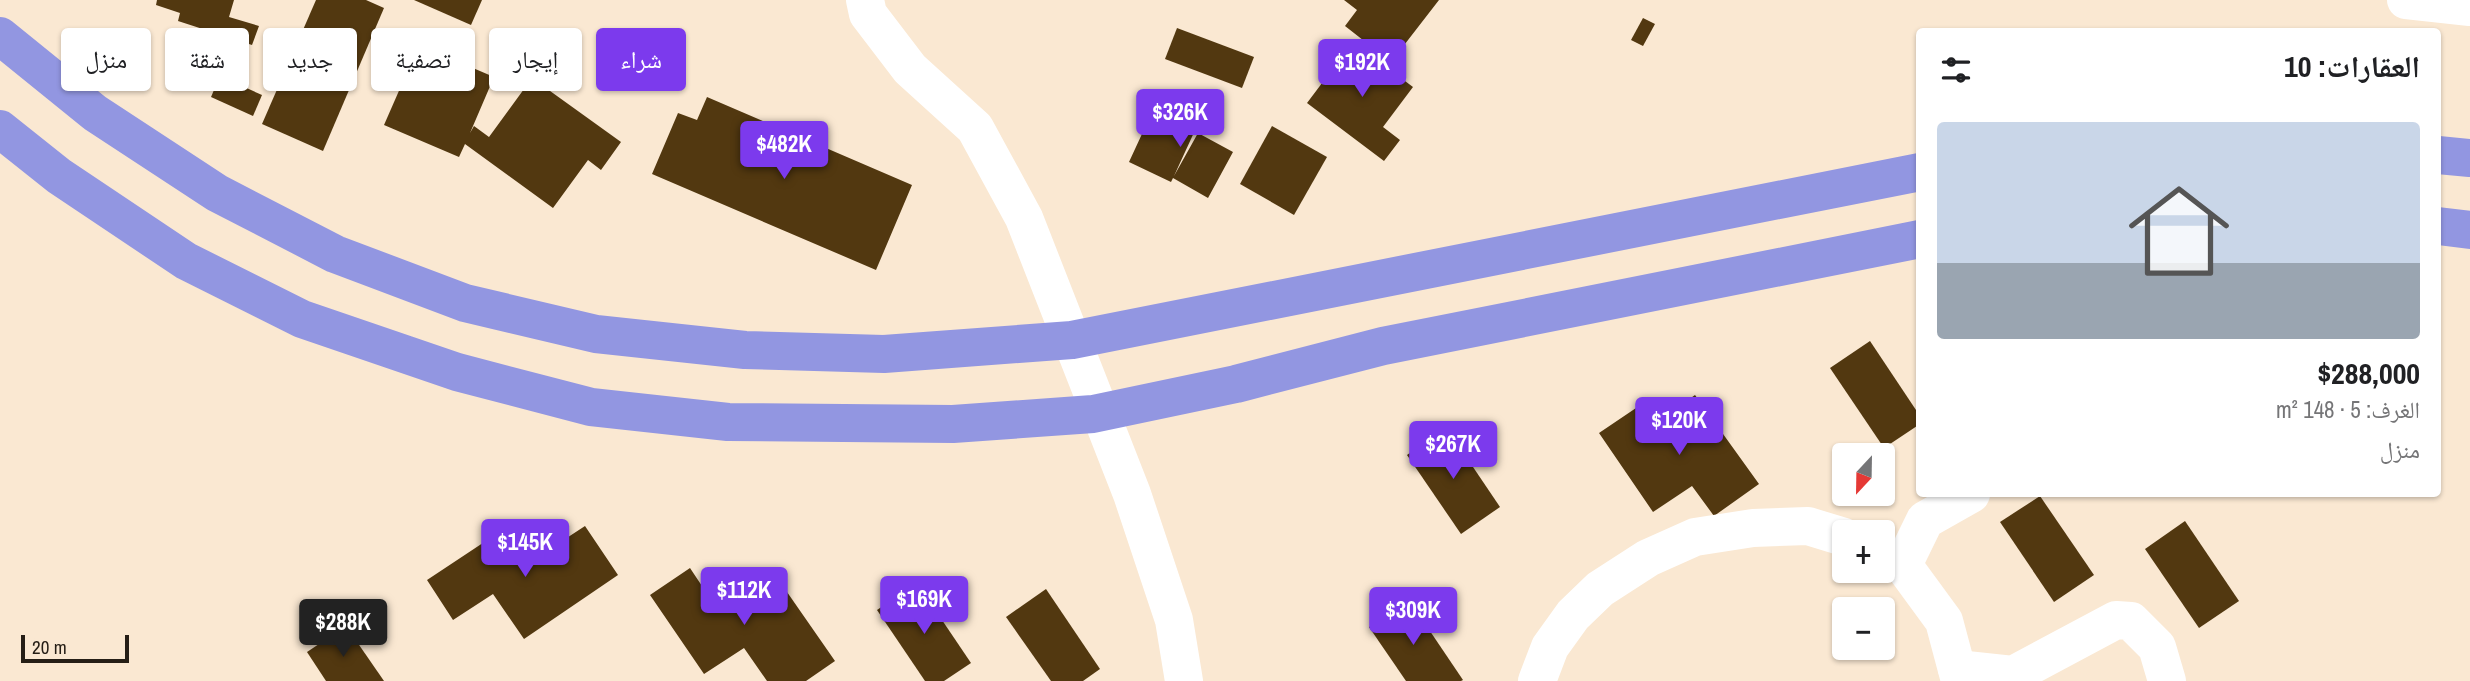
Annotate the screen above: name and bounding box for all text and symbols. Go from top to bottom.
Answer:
chip: منزل [61,28,151,91]
chip: شقة [165,28,249,91]
chip: جديد [263,28,357,91]
chip: تصفية [371,28,475,91]
chip: إيجار [489,28,582,91]
chip: شراء [596,28,686,91]
pin: $192K [1313,40,1411,99]
text: $192K [1334,46,1390,77]
text: العقارات: 10 [2284,46,2420,86]
icon: filters [1937,51,1975,89]
pin: $326K [1131,90,1229,149]
text: $326K [1152,96,1208,127]
pin: $482K [735,122,833,181]
text: $482K [756,128,812,159]
icon: home [2116,168,2242,294]
text: $288,000 [2317,353,2420,393]
text: الغرف: 5 · 148 m² [2276,394,2420,425]
pin: $120K [1630,398,1728,457]
text: $120K [1651,404,1707,435]
pin: $267K [1404,421,1502,481]
text: $267K [1425,428,1481,459]
text: منزل [2380,434,2420,465]
north arrow [1832,443,1895,506]
map controls [1832,443,1895,660]
pin: $145K [476,520,574,579]
button: + [1832,520,1895,583]
text: $145K [497,526,553,557]
pin: $112K [695,568,793,627]
text: $112K [717,574,771,605]
pin: $169K [875,576,973,636]
text: $169K [896,583,952,614]
pin: $309K [1364,588,1462,647]
text: $309K [1385,594,1441,625]
button: − [1832,597,1895,660]
pin: $288K [294,600,392,659]
text: $288K [315,606,371,637]
scale bar [21,632,130,664]
text: 20 m [32,634,67,660]

